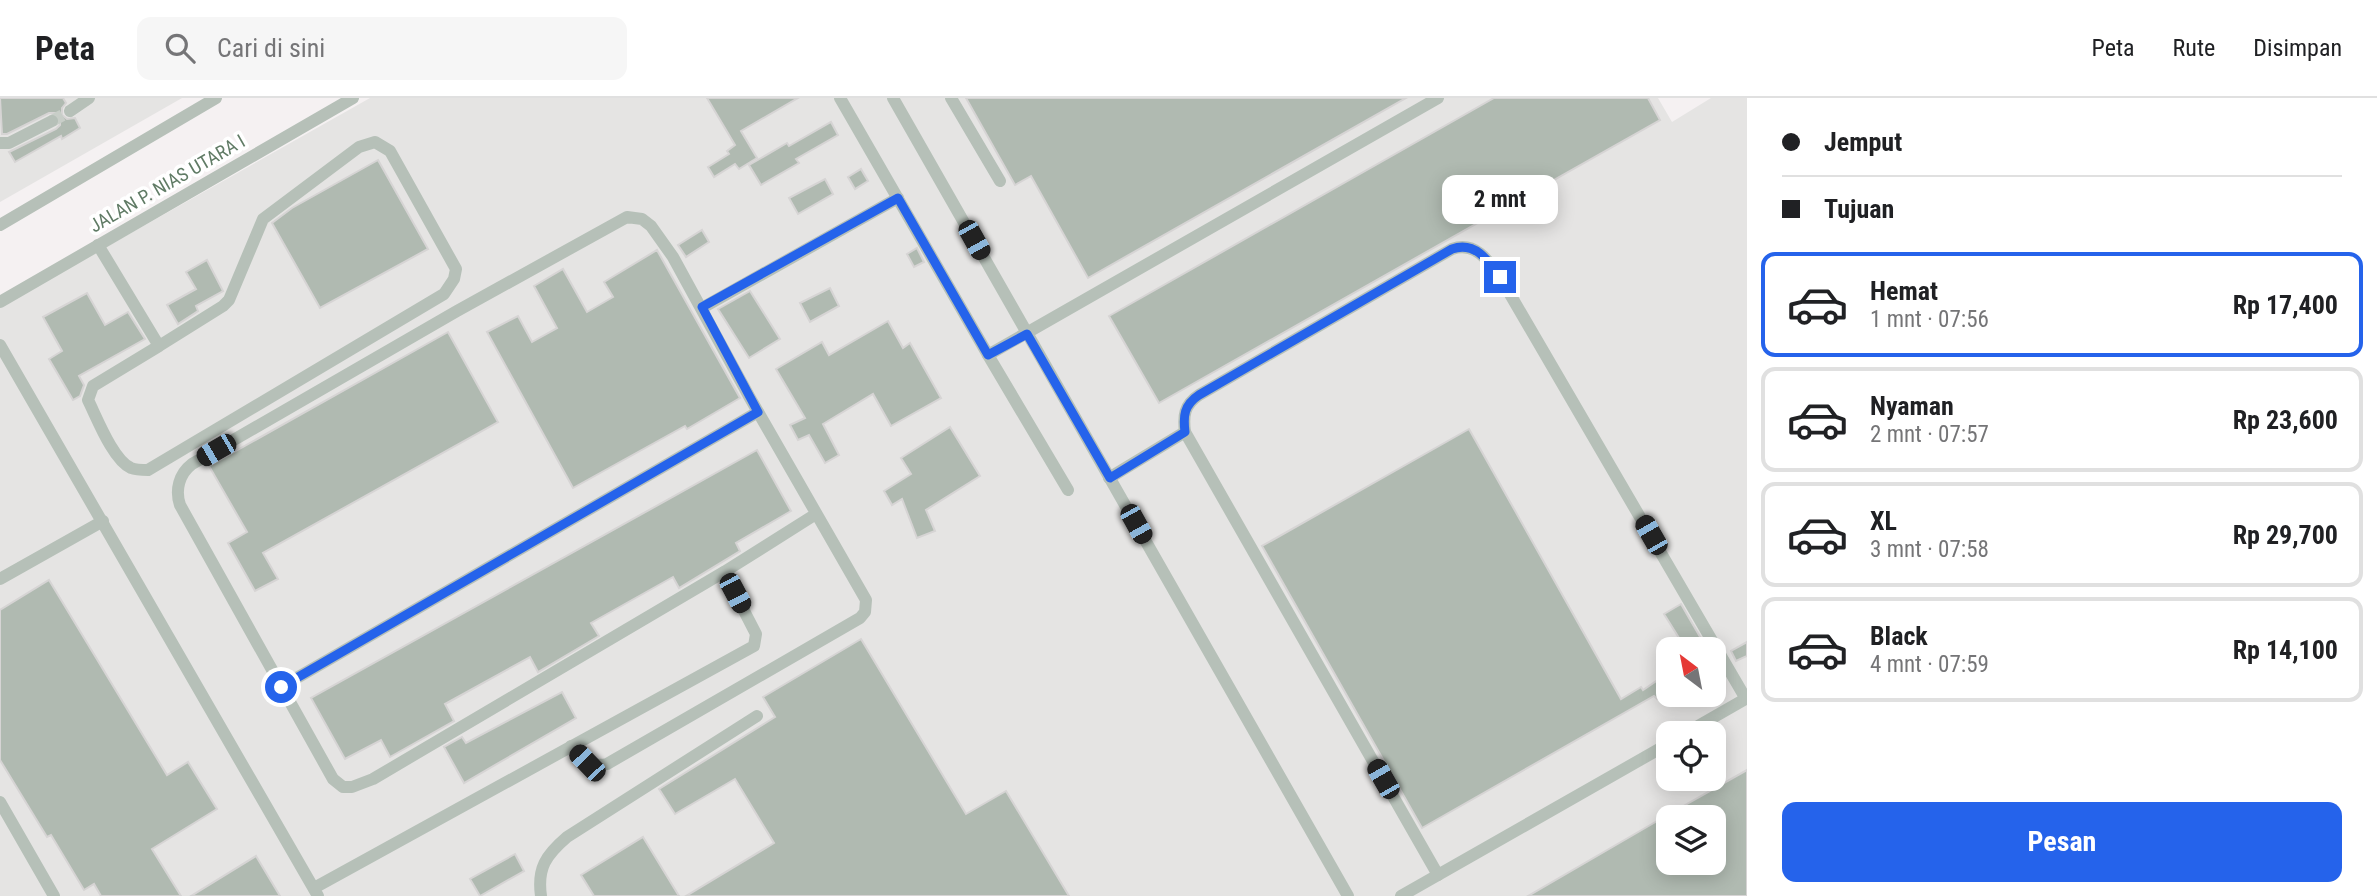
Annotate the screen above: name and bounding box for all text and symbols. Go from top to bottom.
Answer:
search box [137,17,627,80]
text: Peta [35,29,95,68]
icon: search [161,29,199,67]
text: Cari di sini [217,33,325,63]
text: Peta [2092,34,2135,62]
text: Rute [2173,34,2215,62]
text: Disimpan [2253,34,2342,62]
text: Jemput [1824,127,1902,157]
street label: JALAN P. NIAS UTARA I [85,129,249,237]
callout: 2 mnt [1442,176,1558,225]
text: 2 mnt [1474,186,1526,213]
text: Tujuan [1824,194,1894,224]
car [955,217,994,263]
route end [1484,261,1516,293]
icon: car [1786,273,1849,336]
text: Hemat [1870,276,1938,306]
text: Rp 17,400 [2233,290,2338,320]
text: 1 mnt · 07:56 [1870,306,1989,333]
icon: car [1786,388,1849,451]
text: Nyaman [1870,391,1954,421]
text: Rp 23,600 [2233,405,2338,435]
text: 2 mnt · 07:57 [1870,421,1989,448]
car [193,430,240,470]
car [1117,501,1156,547]
icon: car [1786,503,1849,566]
text: XL [1870,506,1897,536]
car [1632,512,1671,558]
text: Rp 29,700 [2233,520,2338,550]
text: 3 mnt · 07:58 [1870,536,1989,563]
car [716,570,755,616]
icon: car [1786,618,1849,681]
text: Black [1870,621,1928,651]
text: Rp 14,100 [2233,635,2338,665]
north arrow [1656,637,1726,707]
map controls [1656,637,1726,875]
text: 4 mnt · 07:59 [1870,651,1989,678]
route start [265,671,297,703]
button: locate [1656,721,1726,791]
car [565,741,610,785]
car [1364,756,1403,802]
button: Pesan [1782,802,2342,882]
button: layers [1656,805,1726,875]

